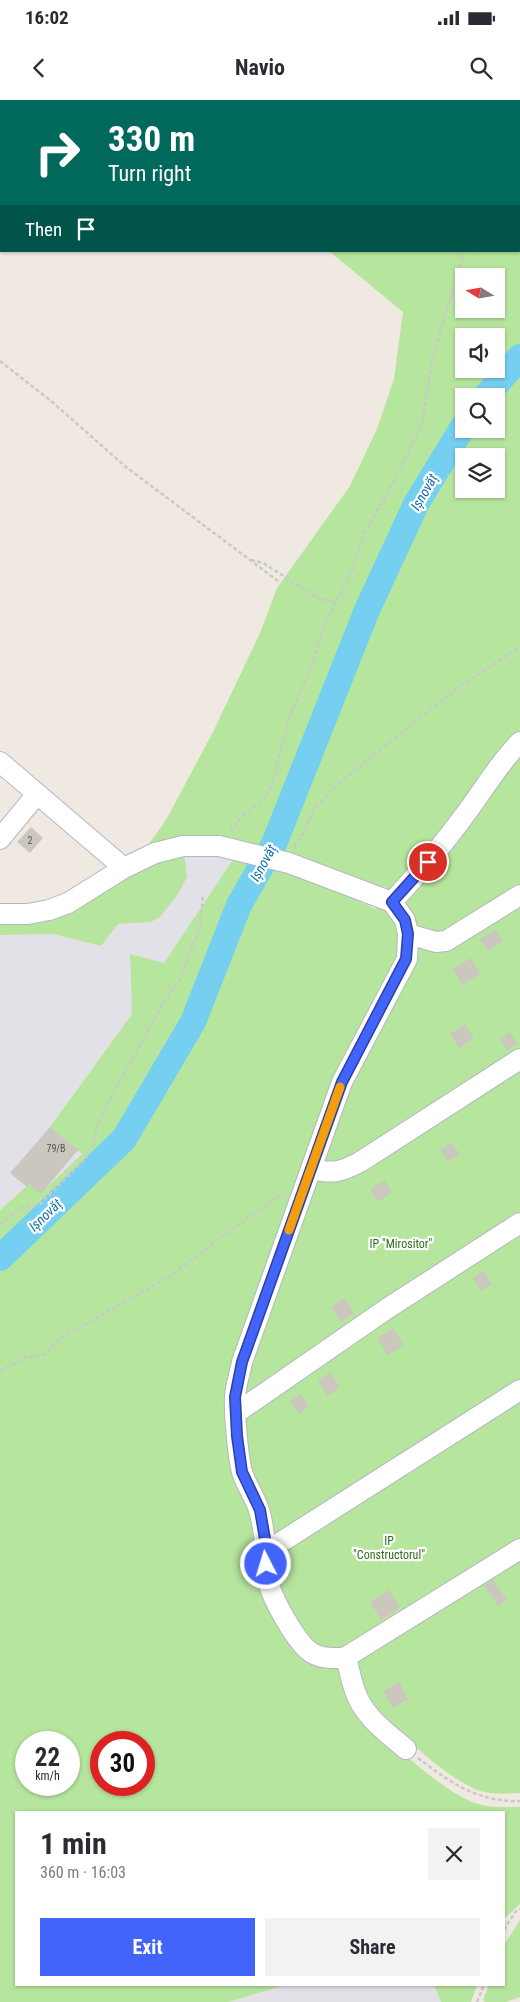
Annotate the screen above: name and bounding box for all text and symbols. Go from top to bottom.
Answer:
text: 16:02 [25,6,69,29]
icon: back [25,54,53,82]
icon: search [467,54,495,82]
text: Navio [235,55,285,80]
text: 330 m [108,119,195,160]
icon: right [25,120,90,185]
text: Turn right [108,161,191,186]
icon: arrive [72,215,100,243]
text: Then [25,218,62,241]
north arrow [455,268,505,318]
map controls [455,268,505,498]
button: sound [455,328,505,378]
button: search [455,388,505,438]
button: layers [455,448,505,498]
water label: Ișnovăț [407,470,442,513]
house number: 2 [28,835,33,846]
water label: Ișnovăț [247,841,281,884]
pin [407,841,449,883]
icon: arrive [414,848,442,876]
house number: 79/B [46,1143,66,1154]
water label: Ișnovăț [25,1195,66,1235]
park label: IP "Mirositor" [370,1237,433,1251]
park label: IP "Constructorul" [353,1534,425,1562]
position arrow [239,1537,291,1589]
speed limit sign: 30 [90,1731,155,1796]
text: 22 [35,1743,60,1772]
text: km/h [35,1769,60,1783]
text: 1 min [40,1826,107,1861]
button: close [428,1828,480,1880]
text: 360 m · 16:03 [40,1863,126,1882]
button: Exit [40,1918,255,1976]
button: Share [265,1918,480,1976]

